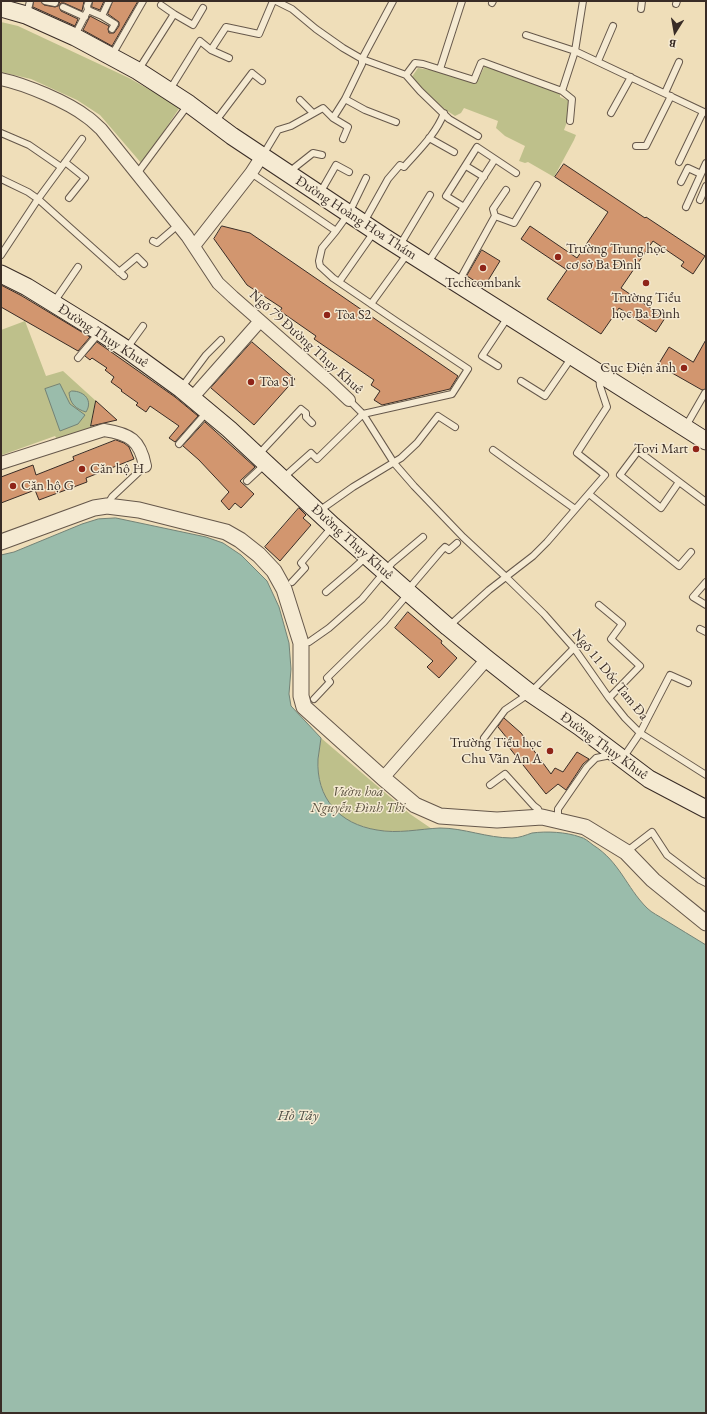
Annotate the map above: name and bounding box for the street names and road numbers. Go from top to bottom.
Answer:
street label: Đường Hoàng Hoa Thám [292,173,420,263]
street label: Ngõ 79 Đường Thụy Khuê [246,286,366,398]
street label: Đường Thụy Khuê [55,301,151,371]
street label: Đường Thụy Khuê [308,501,396,583]
street label: Ngõ 11 Dốc Tam Đa [568,626,652,724]
street label: Đường Thụy Khuê [557,709,651,783]

